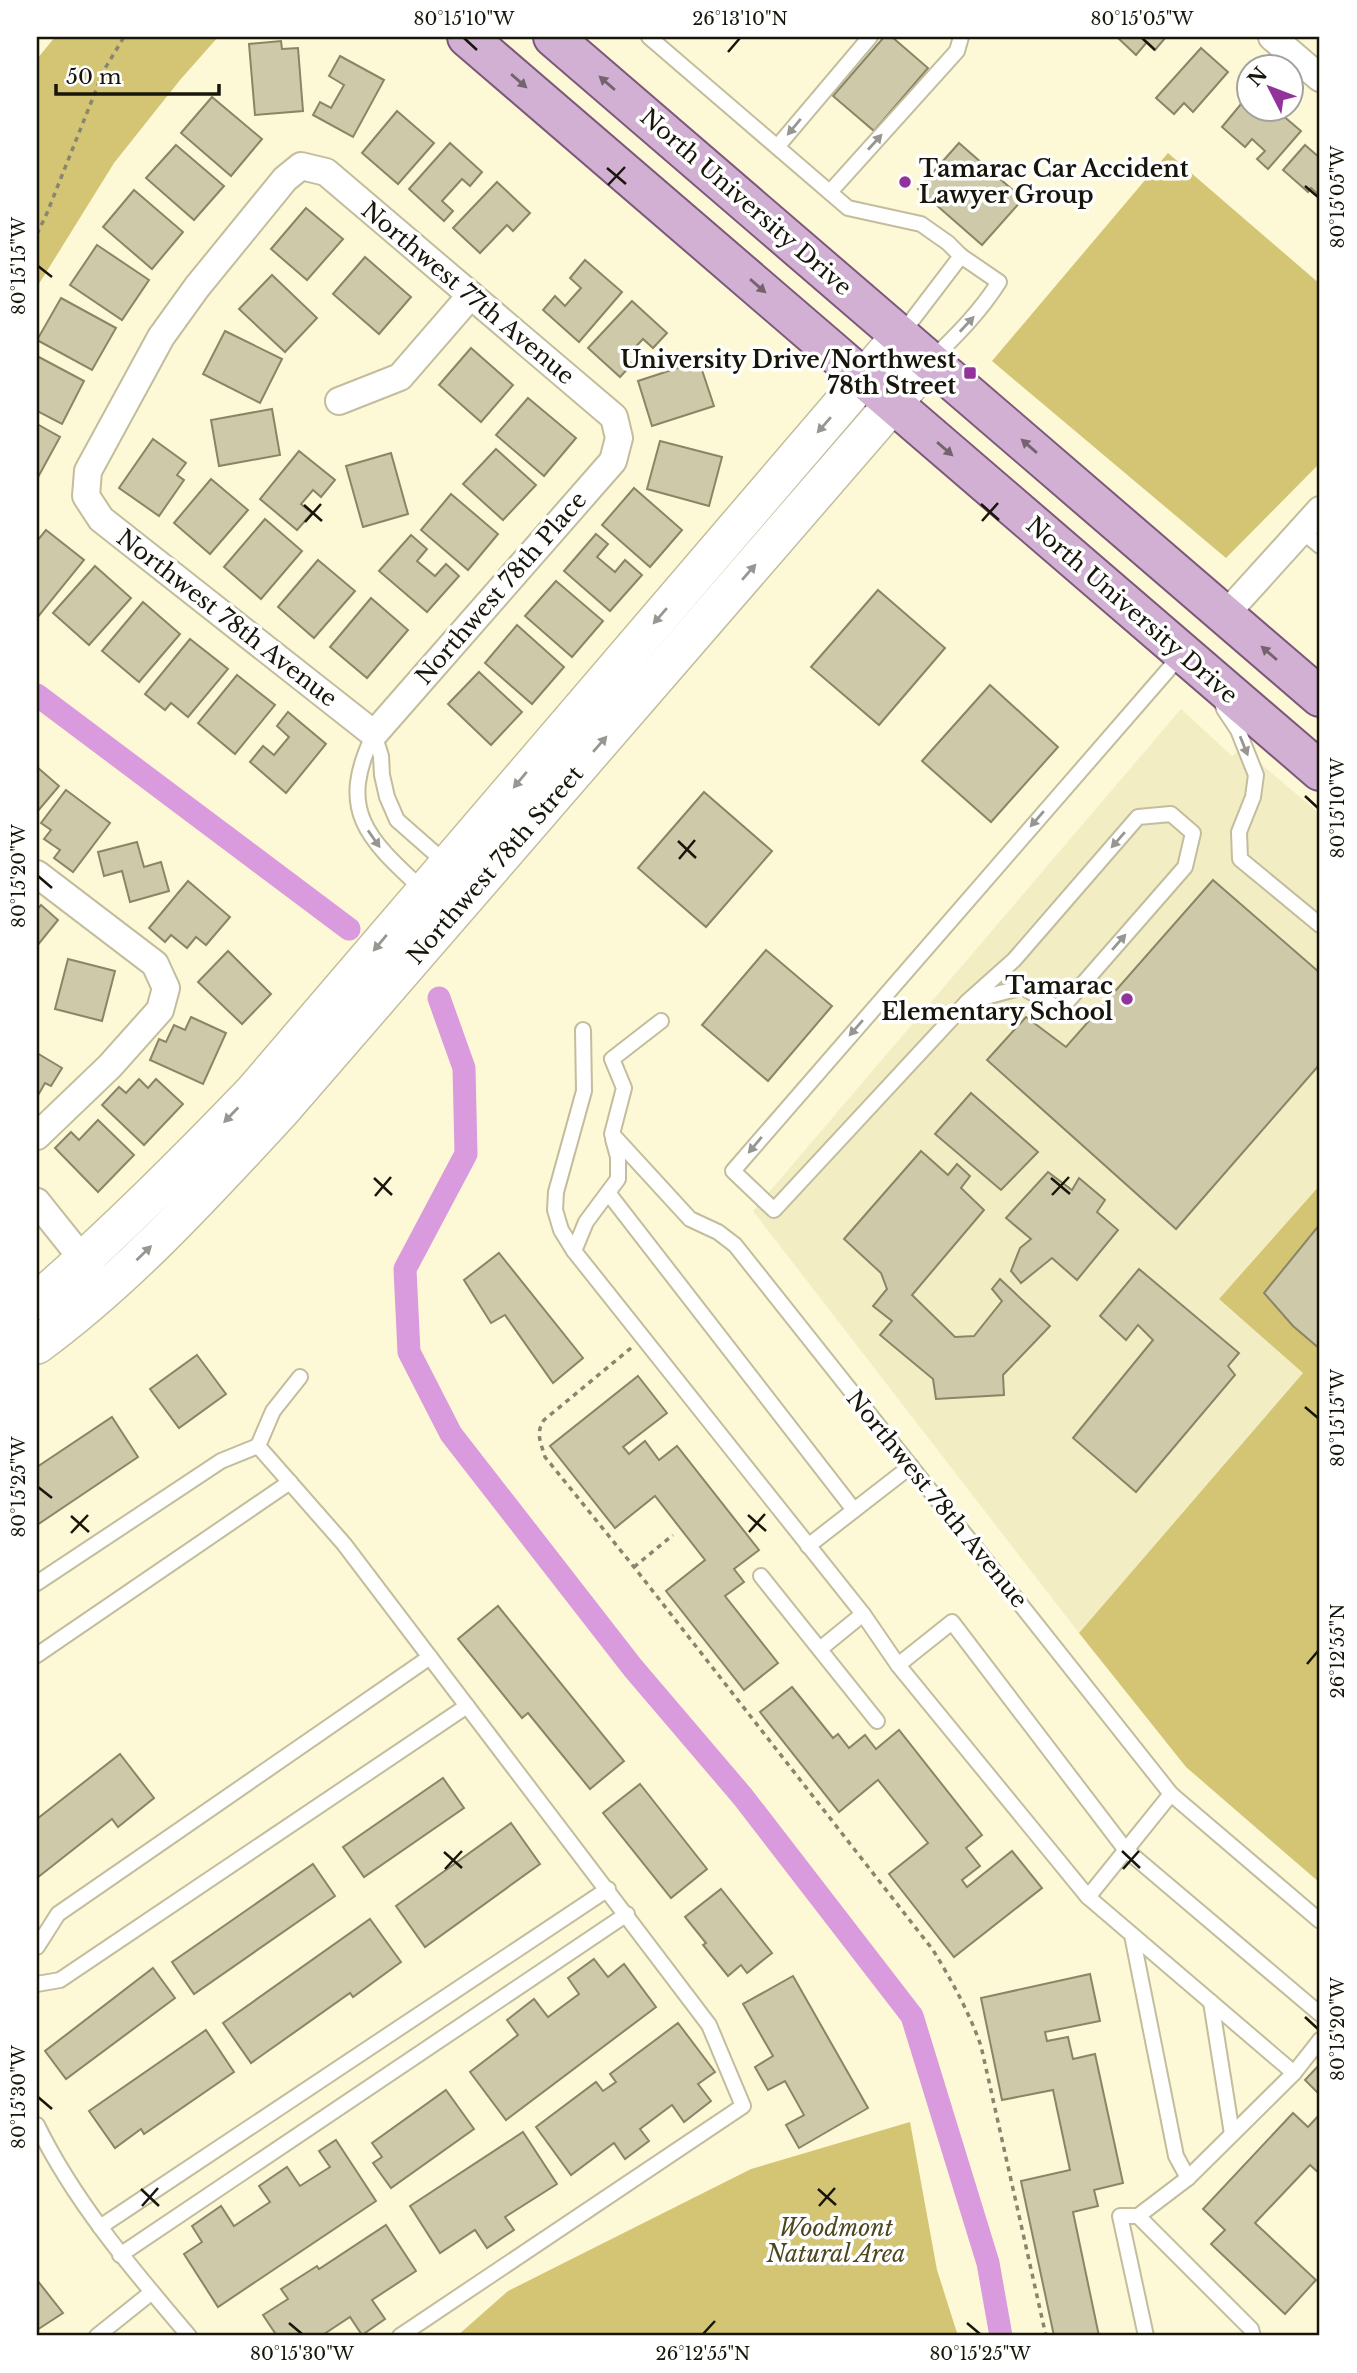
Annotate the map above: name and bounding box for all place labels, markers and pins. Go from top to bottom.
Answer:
place label: Tamarac Car Accident Lawyer Group [919,155,1189,209]
marker: Tamarac Car Accident Lawyer Group [897,174,913,190]
place label: University Drive/Northwest 78th Street [620,346,956,400]
marker: University Drive/Northwest 78th Street [962,365,978,381]
place label: Tamarac Elementary School [881,972,1113,1026]
marker: Tamarac Elementary School [1119,991,1135,1007]

